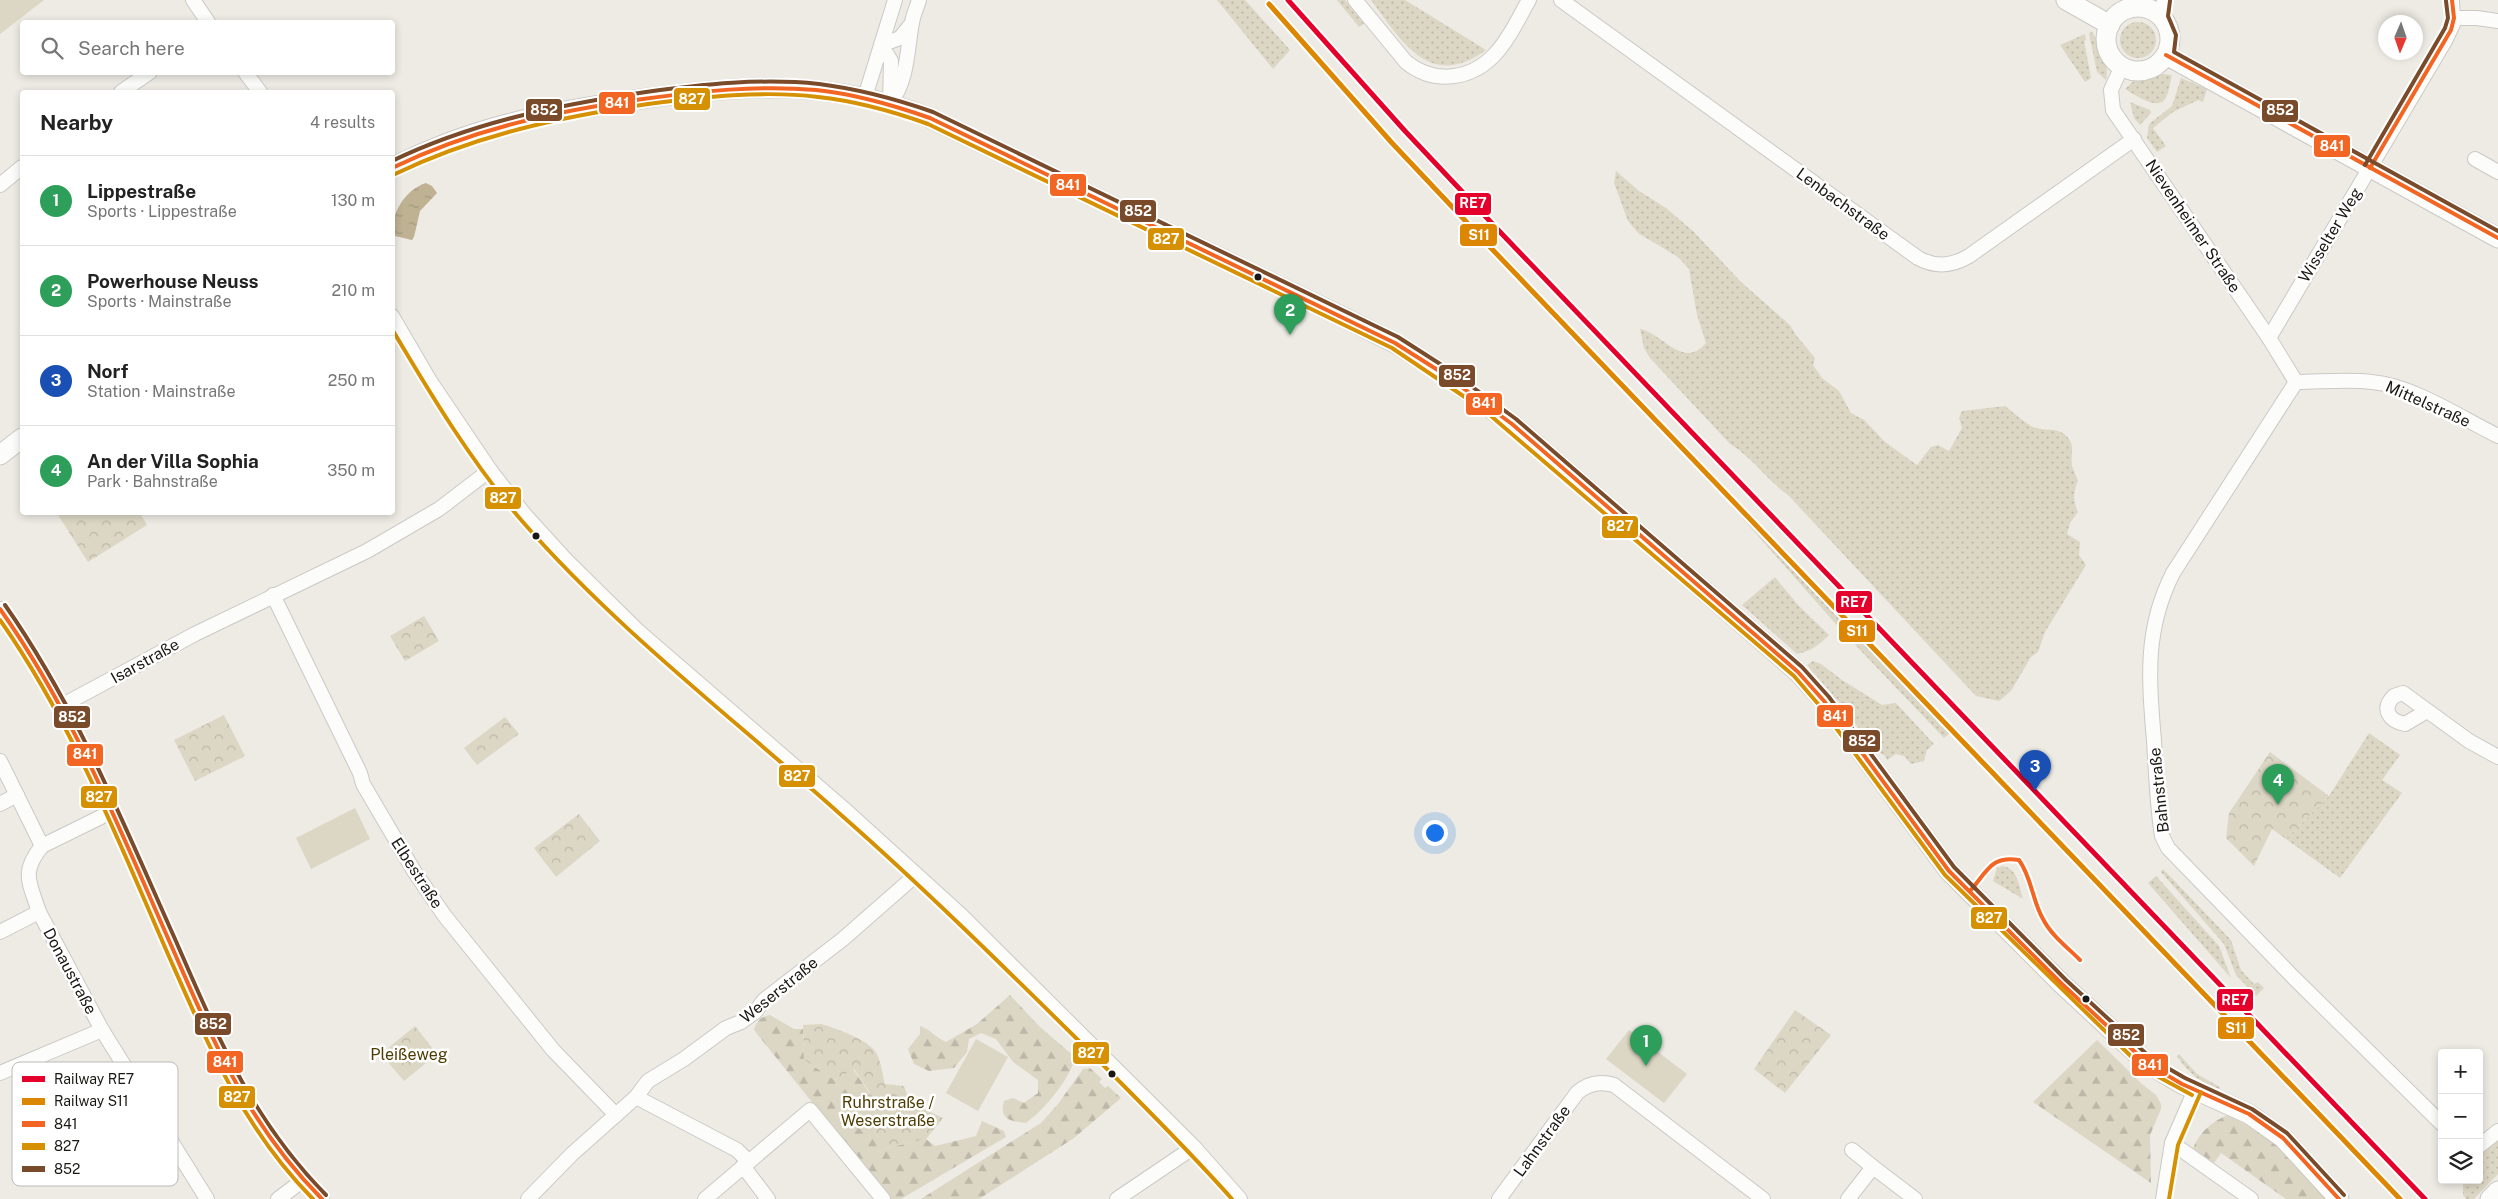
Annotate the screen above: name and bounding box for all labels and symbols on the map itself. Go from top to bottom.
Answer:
north arrow [2378,15,2423,60]
line badge: 827 [673,87,711,111]
line badge: 841 [598,91,636,115]
text: 827 [678,91,706,107]
text: 841 [605,95,629,111]
line badge: 852 [525,98,563,122]
line badge: 852 [2261,99,2299,123]
text: 852 [530,102,558,118]
text: 852 [2266,102,2294,118]
line badge: 841 [2313,134,2351,158]
text: 841 [2320,138,2344,154]
street label: Nievenheimer Straße [2141,156,2245,296]
street label: Lenbachstraße [1793,164,1893,244]
line badge: 841 [1049,173,1087,197]
text: 841 [1056,177,1080,193]
street label: Wisselter Weg [2294,184,2366,286]
line badge: RE7 [1454,192,1492,216]
text: RE7 [1459,195,1487,211]
line badge: 852 [1119,199,1157,223]
text: 852 [1124,203,1152,219]
line badge: S11 [1459,223,1498,247]
line badge: 827 [1147,227,1185,251]
text: S11 [1468,227,1490,243]
text: 827 [1152,231,1180,247]
unlabelled marker [1253,272,1263,282]
pin: 2 [1274,294,1306,335]
line badge: 852 [1438,364,1476,388]
text: 852 [1443,367,1471,383]
street label: Mittelstraße [2383,377,2473,431]
line badge: 841 [1465,392,1503,416]
text: 841 [1472,395,1496,411]
line badge: 827 [484,486,522,510]
text: 827 [489,490,517,506]
line badge: 827 [1601,515,1639,539]
text: 827 [1606,518,1634,534]
unlabelled marker [531,531,541,541]
line badge: RE7 [1835,590,1873,614]
text: RE7 [1840,594,1868,610]
line badge: S11 [1838,619,1876,643]
text: S11 [1846,623,1868,639]
street label: Isarstraße [108,634,182,688]
line badge: 841 [1816,704,1854,728]
line badge: 852 [53,705,91,729]
text: 841 [1823,708,1847,724]
text: 852 [58,709,86,725]
line badge: 852 [1842,729,1881,753]
text: 852 [1848,733,1876,749]
line badge: 841 [66,743,104,767]
text: 841 [73,746,97,762]
street label: Bahnstraße [2145,747,2173,833]
pin: 3 [2019,750,2051,791]
line badge: 827 [778,764,816,788]
pin: 4 [2262,764,2294,805]
text: 827 [783,768,811,784]
line badge: 827 [80,785,118,809]
text: 827 [85,789,113,805]
your location [1422,820,1448,846]
street label: Elbestraße [387,834,447,912]
line badge: 827 [1970,906,2008,930]
text: 827 [1975,910,2003,926]
street label: Donaustraße [39,925,101,1017]
street label: Weserstraße [736,953,822,1027]
line badge: RE7 [2216,988,2254,1012]
text: RE7 [2221,992,2249,1008]
unlabelled marker [2081,994,2091,1004]
line badge: 852 [194,1012,232,1036]
text: 852 [199,1016,227,1032]
line badge: S11 [2217,1016,2255,1040]
text: S11 [2225,1020,2247,1036]
line badge: 852 [2107,1023,2145,1047]
pin: 1 [1630,1025,1662,1066]
text: 852 [2112,1027,2140,1043]
line badge: 827 [1072,1041,1110,1065]
park label: Pleißeweg [370,1045,448,1064]
text: 827 [1077,1045,1105,1061]
line badge: 841 [206,1050,244,1074]
line badge: 841 [2131,1053,2169,1077]
text: 841 [213,1054,237,1070]
text: 841 [2138,1057,2162,1073]
legend [12,1062,178,1186]
unlabelled marker [1107,1069,1117,1079]
text: Railway RE7 [54,1071,134,1087]
line badge: 827 [218,1085,256,1109]
text: 827 [223,1089,251,1105]
text: Railway S11 [54,1093,128,1109]
park label: Ruhrstraße / Weserstraße [841,1093,935,1130]
street label: Lahnstraße [1510,1102,1574,1180]
text: 841 [54,1116,78,1132]
text: 827 [54,1138,80,1154]
text: 852 [54,1161,80,1177]

